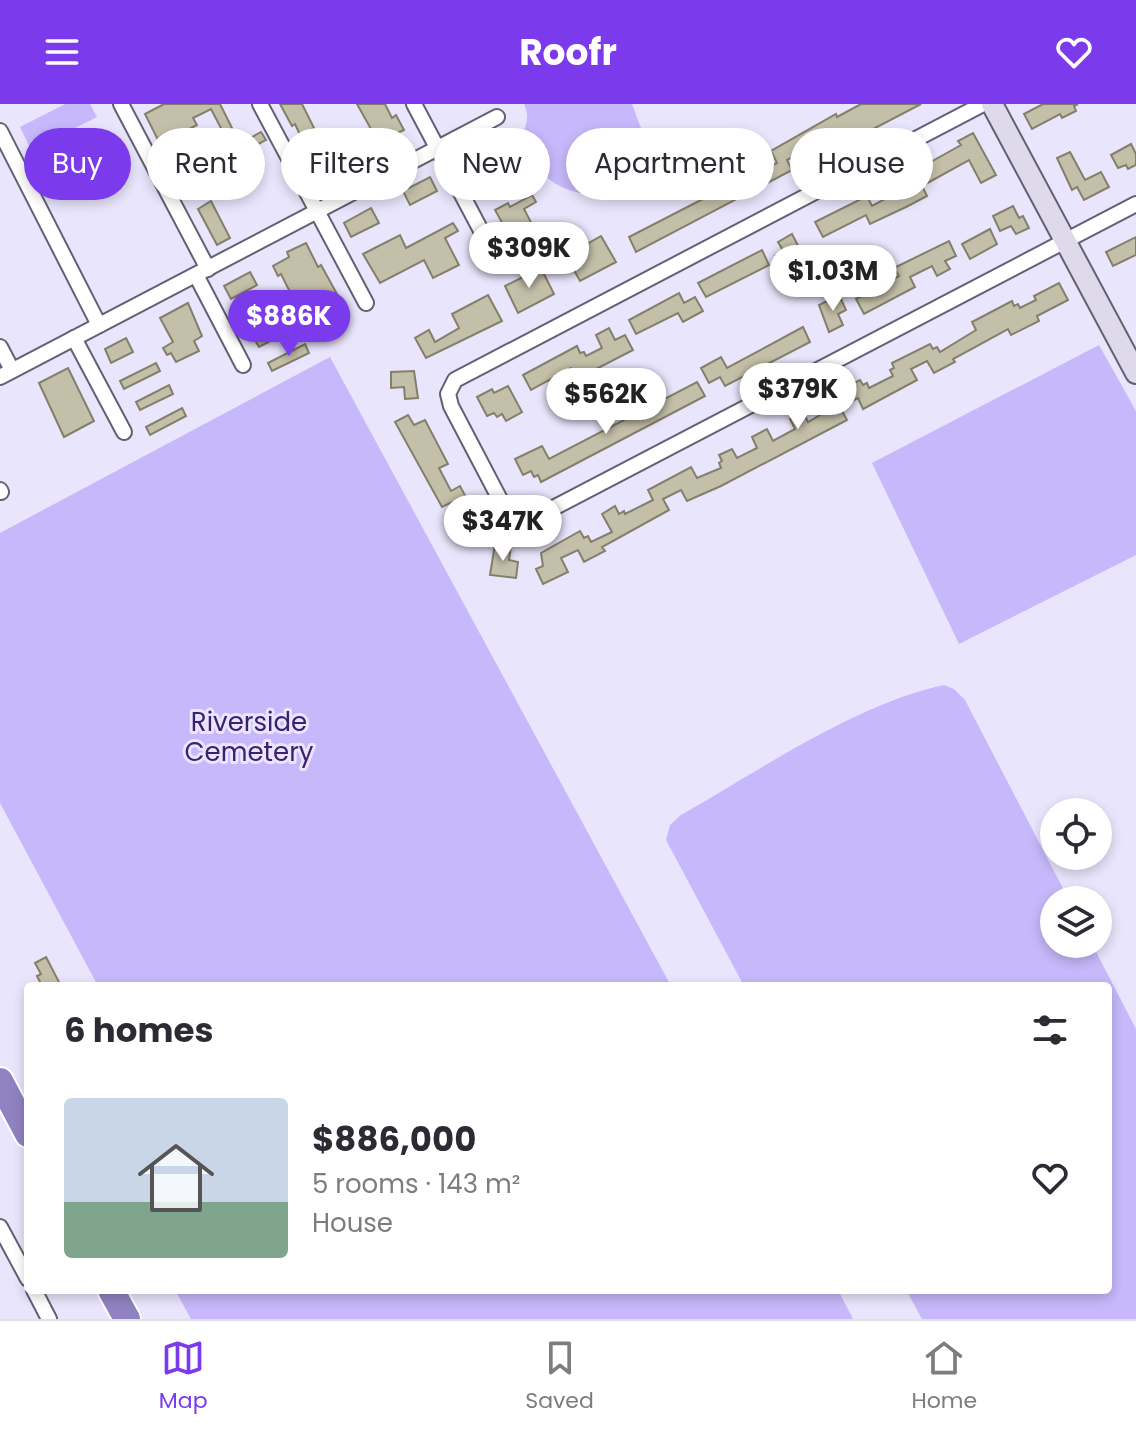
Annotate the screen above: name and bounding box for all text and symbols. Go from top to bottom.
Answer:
text: Roofr [519,27,617,78]
icon: menu [40,30,84,74]
icon: heart [1052,30,1096,74]
chip: Buy [24,128,131,200]
chip: Rent [147,128,265,200]
chip: Filters [281,128,418,200]
chip: New [434,128,550,200]
chip: Apartment [566,128,774,200]
chip: House [790,128,933,200]
pin: $309K [473,222,585,290]
text: $309K [487,230,571,266]
pin: $1.03M [768,245,898,313]
text: $1.03M [788,253,878,289]
pin: $886K [233,290,345,358]
text: $886K [246,298,332,334]
pin: $379K [742,363,854,431]
pin: $562K [550,368,662,436]
text: $379K [758,371,838,407]
text: $562K [564,376,648,412]
pin: $347K [447,495,559,563]
text: $347K [462,503,544,539]
park label: Riverside Cemetery [184,704,314,770]
map controls [1040,798,1112,958]
button: locate [1040,798,1112,870]
button: layers [1040,886,1112,958]
text: 6 homes [64,1006,213,1054]
icon: filters [1028,1008,1072,1052]
text: $886,000 [312,1115,476,1163]
icon: home [128,1130,224,1226]
icon: heart [1028,1156,1072,1200]
text: 5 rooms · 143 m² [312,1166,520,1202]
text: House [312,1205,393,1241]
tab: Map [159,1336,208,1417]
tab: Saved [525,1336,594,1417]
tab: Home [912,1336,977,1417]

